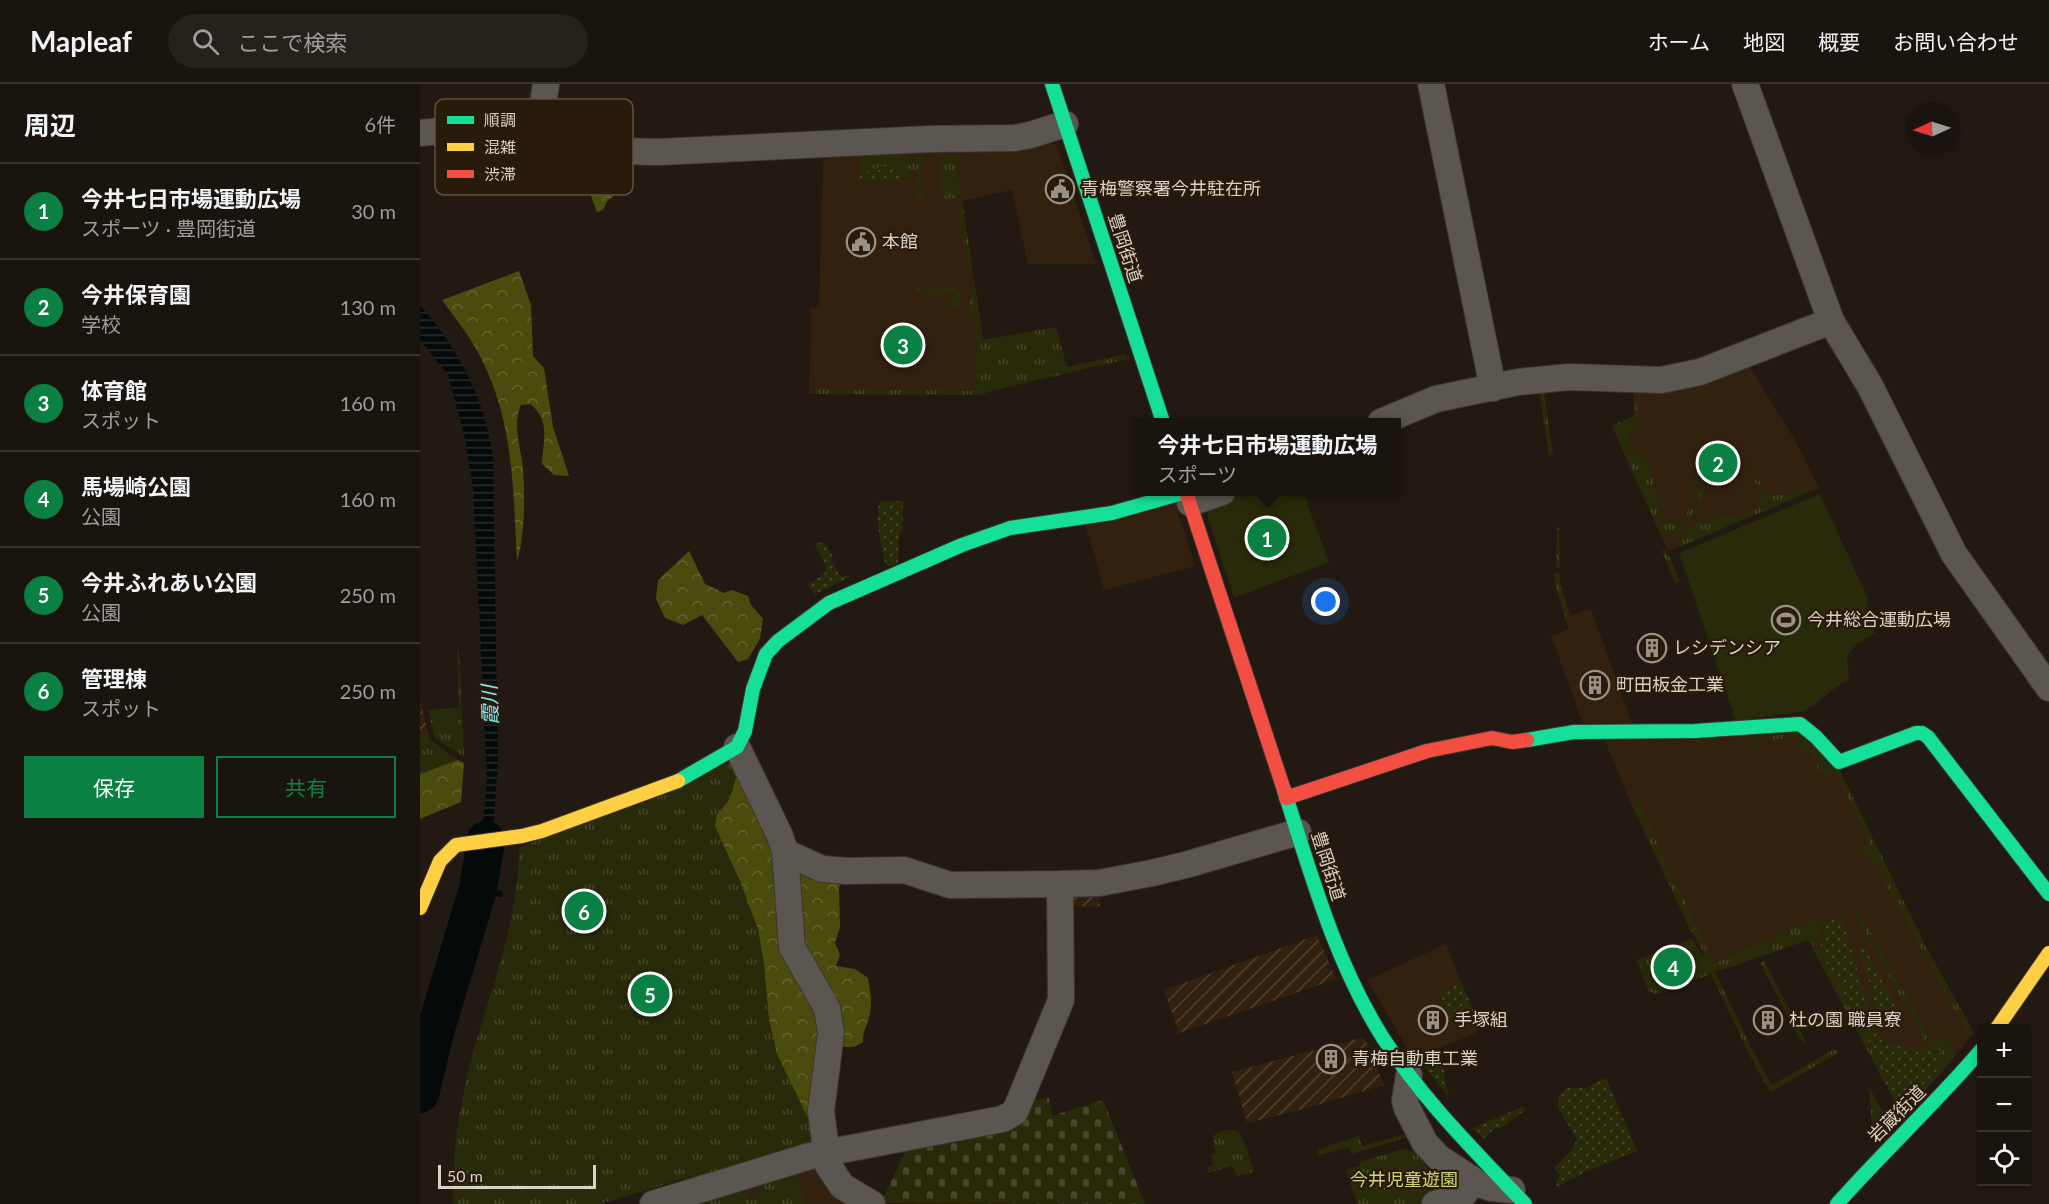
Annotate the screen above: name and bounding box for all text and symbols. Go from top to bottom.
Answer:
search box [168,14,588,68]
text: Mapleaf [30,24,132,58]
icon: search [189,25,222,58]
text: ここで検索 [237,29,347,56]
text: ホーム [1648,29,1710,54]
text: 地図 [1743,29,1785,54]
text: 概要 [1818,29,1860,54]
text: お問い合わせ [1893,29,2019,54]
legend [435,99,633,195]
north arrow [1905,102,1959,156]
text: 周辺 [24,109,76,141]
text: 順調 [484,110,516,129]
text: 6件 [364,112,396,136]
text: 混雑 [484,137,516,156]
text: 渋滞 [484,164,516,183]
public building icon: 青梅警察署今井駐在所 [1044,173,1076,205]
place label: 青梅警察署今井駐在所 [1081,177,1261,199]
text: 今井七日市場運動広場 [81,185,301,212]
text: 1 [38,199,49,223]
text: 30 m [351,199,396,223]
street label: 豊岡街道 [1104,210,1148,285]
text: スポーツ · 豊岡街道 [81,216,256,240]
public building icon: 本館 [845,226,877,258]
place label: 本館 [882,230,918,252]
text: 今井保育園 [81,281,191,308]
text: 2 [38,295,49,319]
text: 130 m [340,295,396,319]
text: 学校 [81,312,121,336]
pin: 3 [884,322,922,368]
text: 体育館 [81,377,147,404]
text: 3 [38,391,49,415]
text: 160 m [340,391,396,415]
text: スポット [81,408,161,432]
popup [1134,418,1401,496]
text: 今井七日市場運動広場 [1157,431,1378,458]
pin: 2 [1698,440,1738,485]
text: スポーツ [1157,462,1237,486]
text: 馬場崎公園 [81,473,191,500]
text: 4 [38,487,49,511]
text: 160 m [340,487,396,511]
text: 公園 [81,504,121,528]
pin: 1 [1248,516,1286,560]
text: 今井ふれあい公園 [81,569,257,596]
text: 5 [38,583,49,607]
text: 250 m [340,583,396,607]
your location [1311,587,1340,616]
text: 公園 [81,600,121,624]
sports icon: 今井総合運動広場 [1770,604,1802,636]
place label: 今井総合運動広場 [1807,608,1951,630]
building icon: レシデンシア [1636,632,1668,664]
place label: レシデンシア [1673,636,1781,658]
text: 管理棟 [81,665,147,692]
building icon: 町田板金工業 [1579,669,1611,701]
place label: 町田板金工業 [1616,673,1724,695]
text: 6 [38,679,49,703]
text: 250 m [340,679,396,703]
water label: 霞川 [476,683,502,725]
text: スポット [81,696,161,720]
button: 保存 [24,756,204,818]
button: 共有 [216,756,396,818]
street label: 豊岡街道 [1307,828,1351,903]
pin: 6 [564,888,604,934]
pin: 4 [1654,944,1692,990]
pin: 5 [630,972,670,1016]
building icon: 手塚組 [1417,1004,1449,1036]
building icon: 杜の園 職員寮 [1752,1004,1784,1036]
place label: 手塚組 [1454,1008,1508,1030]
place label: 杜の園 職員寮 [1789,1008,1902,1030]
map controls [1977,1024,2031,1186]
button: + [1977,1024,2031,1078]
building icon: 青梅自動車工業 [1315,1043,1347,1075]
place label: 青梅自動車工業 [1352,1047,1478,1069]
button: − [1977,1078,2031,1132]
street label: 岩蔵街道 [1863,1080,1930,1147]
button: locate [1977,1132,2031,1186]
scale bar [438,1162,596,1190]
text: 50 m [447,1166,483,1185]
park label: 今井児童遊園 [1350,1168,1458,1190]

